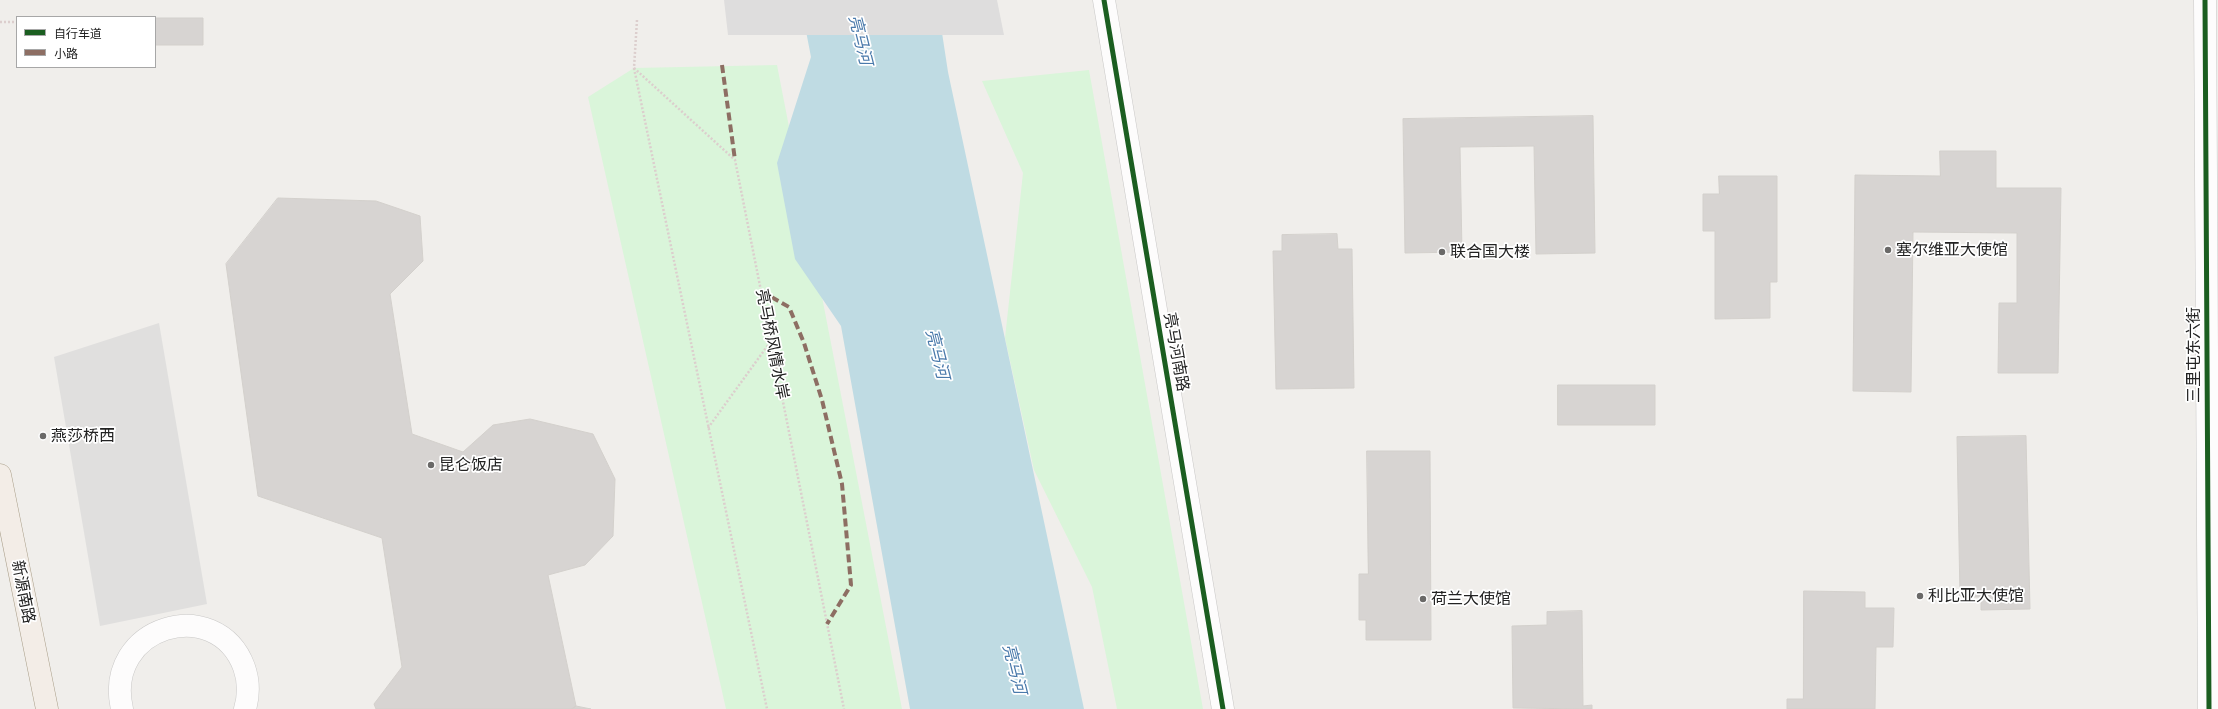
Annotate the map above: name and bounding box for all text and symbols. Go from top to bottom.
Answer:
water label: 亮马河 [844,13,876,67]
legend [16,16,156,68]
text: 自行车道 [54,28,102,40]
text: 小路 [54,48,78,60]
place label: 塞尔维亚大使馆 [1896,240,2008,260]
place label: 联合国大楼 [1450,242,1530,262]
marker: 塞尔维亚大使馆 [1883,245,1893,255]
marker: 联合国大楼 [1437,247,1447,257]
street label: 亮马桥风情水岸 [752,287,792,401]
street label: 三里屯东六街 [2184,307,2204,403]
street label: 亮马河南路 [1160,311,1192,393]
water label: 亮马河 [921,327,953,381]
place label: 燕莎桥西 [51,426,115,446]
marker: 燕莎桥西 [38,431,48,441]
place label: 昆仑饭店 [439,455,503,475]
marker: 昆仑饭店 [426,460,436,470]
street label: 新源南路 [7,559,39,625]
place label: 利比亚大使馆 [1928,586,2024,606]
place label: 荷兰大使馆 [1431,589,1511,609]
marker: 利比亚大使馆 [1915,591,1925,601]
marker: 荷兰大使馆 [1418,594,1428,604]
water label: 亮马河 [998,642,1030,696]

